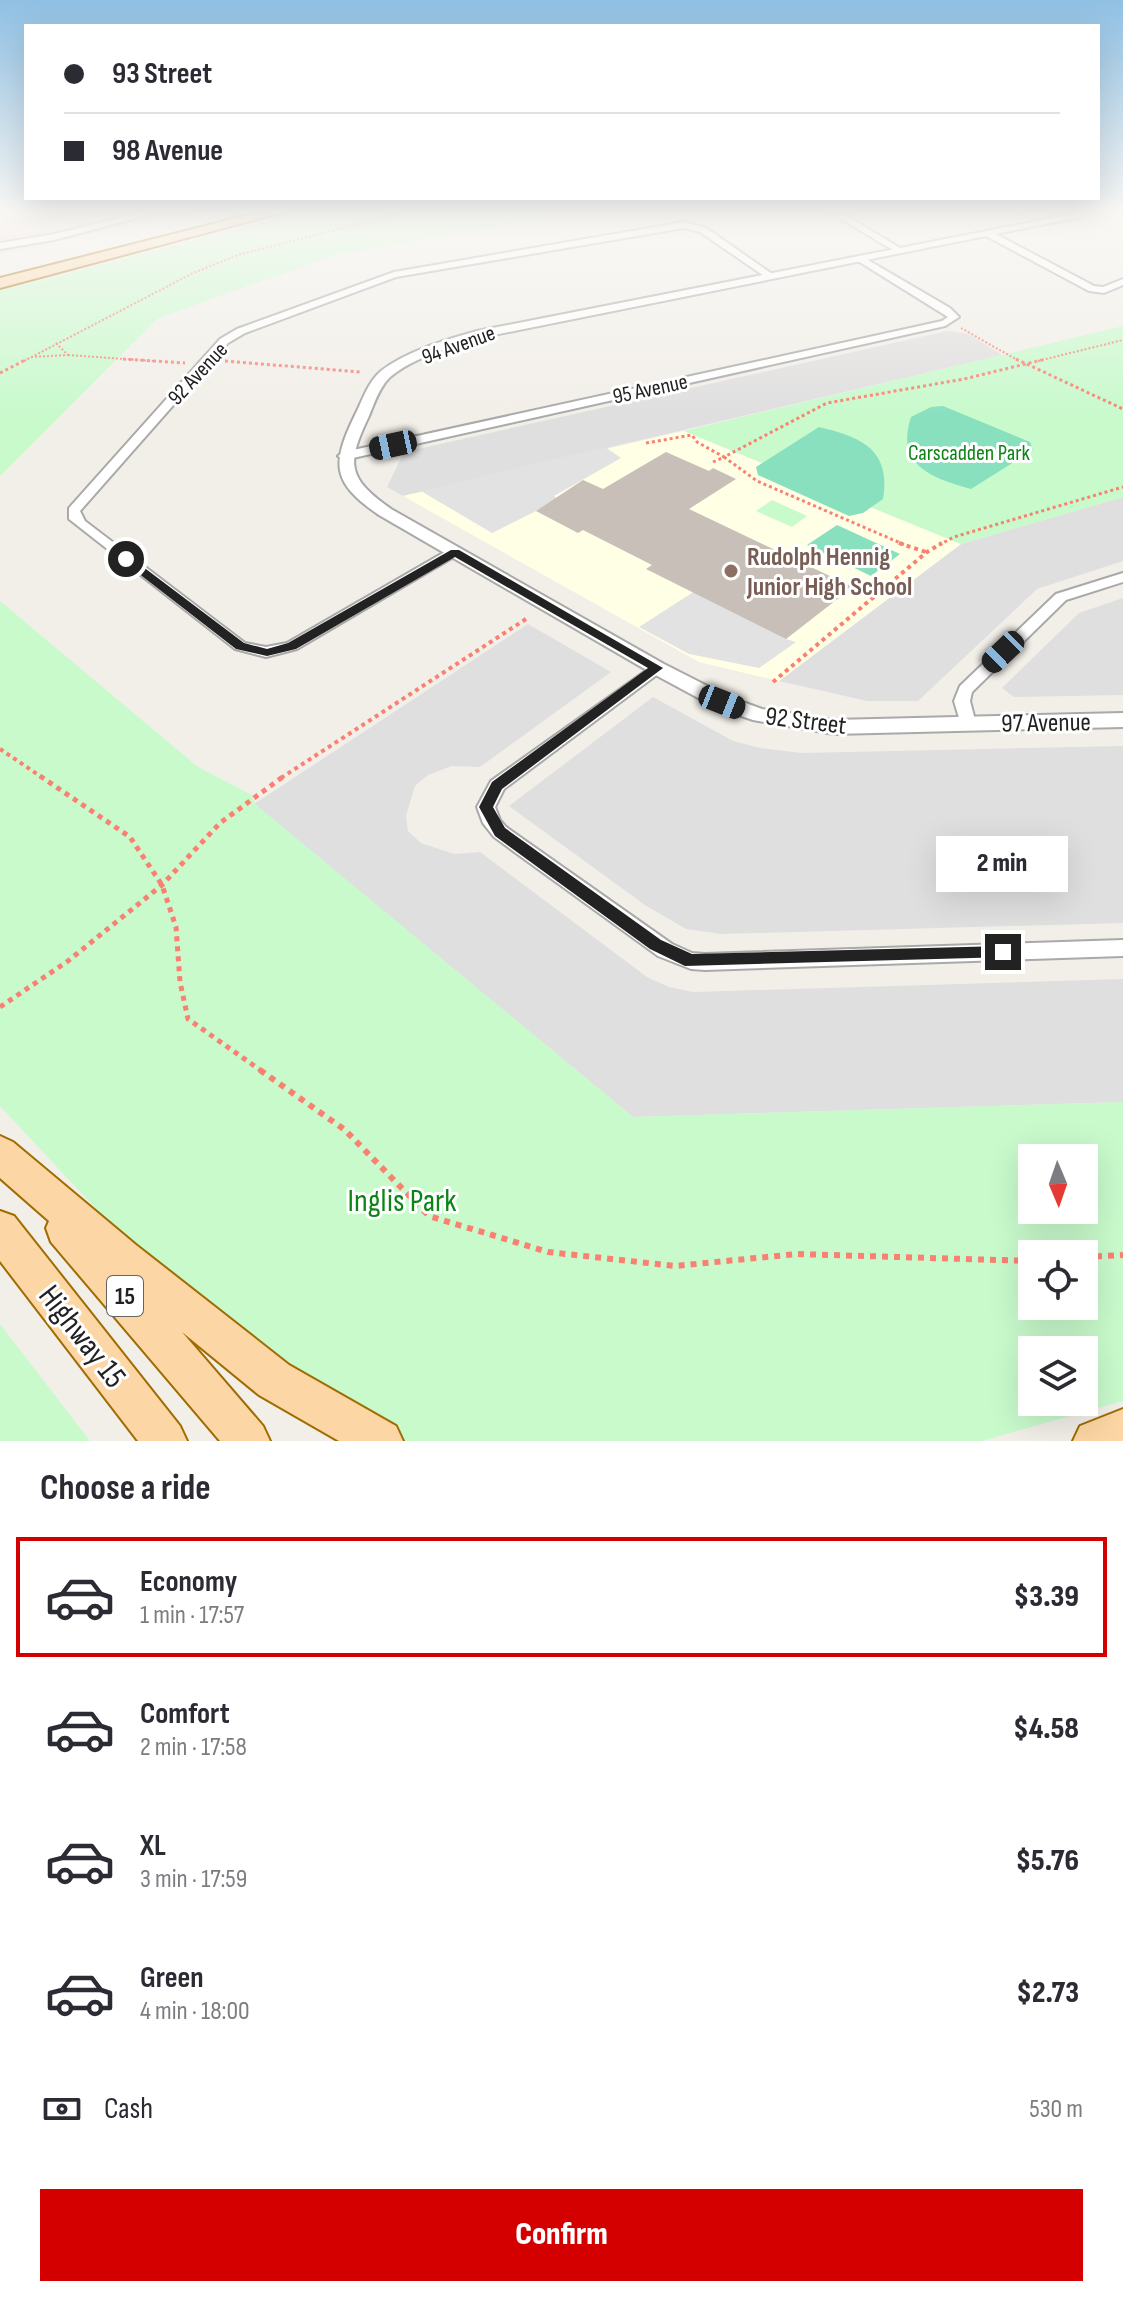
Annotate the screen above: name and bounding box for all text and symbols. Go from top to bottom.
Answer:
text: 93 Street [112,56,212,92]
text: 98 Avenue [112,133,223,169]
street label: 94 Avenue [418,320,499,371]
street label: 92 Avenue [162,337,234,411]
street label: 95 Avenue [610,368,690,411]
car [367,428,419,462]
park label: Carscadden Park [908,440,1031,467]
route start [108,541,144,577]
place label: Rudolph Hennig Junior High School [746,542,912,603]
marker: Rudolph Hennig Junior High School [722,562,740,580]
car [977,627,1029,677]
car [695,682,749,722]
street label: 92 Street [764,701,848,742]
street label: 97 Avenue [1001,707,1091,740]
callout: 2 min [937,836,1069,892]
text: 2 min [977,848,1027,879]
route end [985,934,1021,970]
north arrow [1018,1144,1098,1224]
map controls [1018,1144,1098,1416]
park label: Inglis Park [348,1182,456,1221]
button: locate [1018,1240,1098,1320]
road number: 15 [107,1276,143,1316]
street label: Highway 15 [30,1278,134,1396]
button: layers [1018,1336,1098,1416]
text: Choose a ride [40,1467,211,1510]
icon: car [44,1561,116,1633]
text: Economy [140,1564,237,1600]
text: $3.39 [1014,1579,1079,1615]
text: 1 min · 17:57 [140,1600,244,1631]
icon: car [44,1693,116,1765]
text: Comfort [140,1696,230,1732]
text: $4.58 [1013,1711,1079,1747]
text: 2 min · 17:58 [140,1732,247,1763]
icon: car [44,1825,116,1897]
text: XL [140,1828,166,1864]
text: $5.76 [1016,1843,1079,1879]
text: 3 min · 17:59 [140,1864,247,1895]
icon: car [44,1957,116,2029]
text: Green [140,1960,204,1996]
text: $2.73 [1017,1975,1079,2011]
text: 4 min · 18:00 [140,1996,250,2027]
icon: cash [40,2087,84,2131]
text: Cash [104,2091,153,2127]
text: 530 m [1029,2094,1083,2125]
button: Confirm [40,2189,1083,2281]

